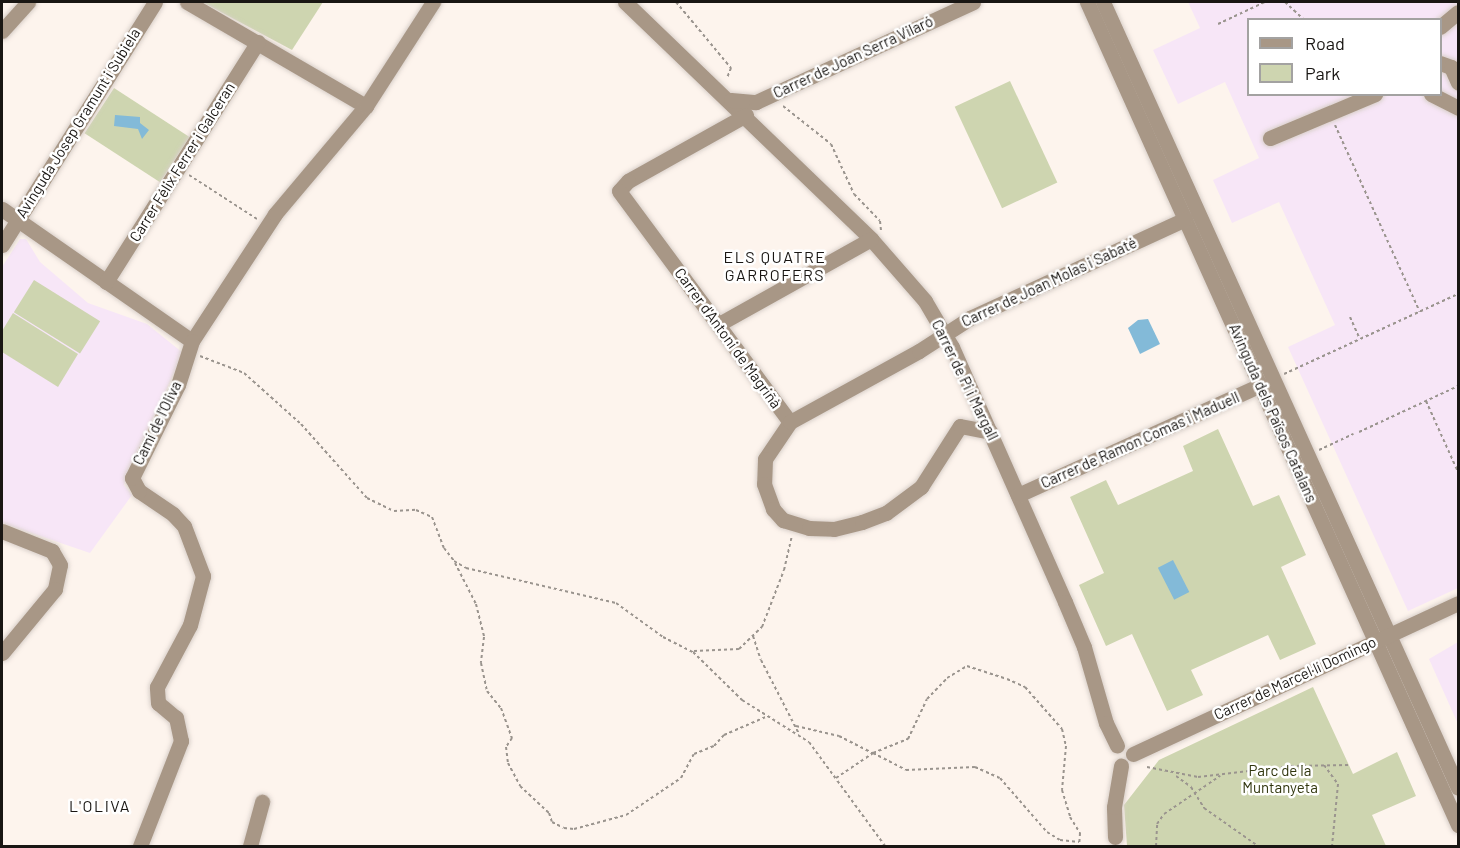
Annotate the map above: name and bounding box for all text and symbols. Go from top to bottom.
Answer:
street label: Carrer de Joan Serra Vilaró [770,12,936,102]
legend [1247,18,1442,96]
street label: Avinguda Josep Gramunt i Subiela [12,25,144,221]
text: Road [1305,32,1345,54]
text: Park [1305,62,1340,84]
street label: Carrer Félix Ferrer i Galceran [125,79,239,245]
street label: Carrer de Joan Molas i Sabaté [959,233,1139,331]
district label: ELS QUATRE GARROFERS [723,247,827,285]
street label: Carrer d'Antoni de Magriñà [671,264,785,412]
street label: Carrer de Pi i Margall [928,317,1002,443]
street label: Avinguda dels Països Catalans [1225,321,1321,505]
street label: Camí de l'Oliva [129,378,185,468]
street label: Carrer de Ramon Comas i Maduell [1038,388,1242,492]
street label: Carrer de Marcel·lí Domingo [1211,632,1379,724]
park label: Parc de la Muntanyeta [1242,761,1318,796]
district label: L'OLIVA [69,796,131,816]

